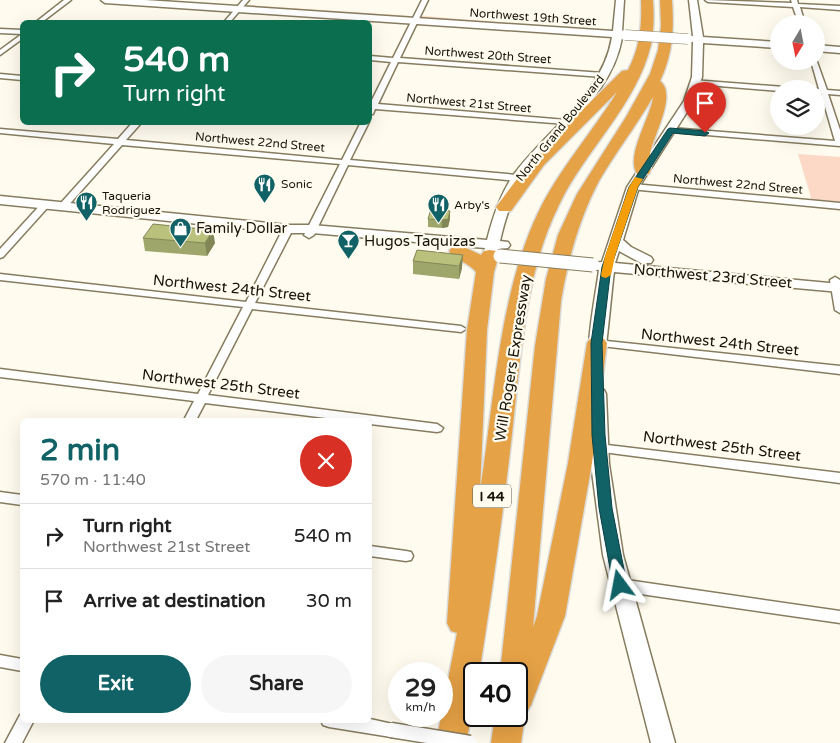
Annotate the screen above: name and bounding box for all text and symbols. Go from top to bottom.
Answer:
street label: Northwest 19th Street [469,6,597,28]
north arrow [770,15,825,70]
map controls [770,15,825,135]
text: 540 m [123,39,230,81]
icon: right [40,40,105,105]
street label: Northwest 20th Street [424,44,552,66]
street label: North Grand Boulevard [513,72,607,184]
button: layers [770,80,825,135]
text: Turn right [123,81,225,107]
pin [684,82,726,133]
icon: arrive [691,89,719,117]
street label: Northwest 21st Street [406,91,533,115]
street label: Northwest 22nd Street [195,129,326,155]
street label: Northwest 22nd Street [673,171,804,197]
restaurant icon: Sonic [253,172,277,203]
place label: Sonic [281,177,312,191]
place label: Taqueria Rodriguez [102,189,161,217]
restaurant icon: Taqueria Rodriguez [74,191,98,222]
restaurant icon: Arby's [426,193,450,224]
place label: Arby's [454,198,490,212]
shop icon: Family Dollar [168,216,192,247]
place label: Family Dollar [196,219,288,237]
bar icon: Hugos Taquizas [336,229,360,260]
place label: Hugos Taquizas [364,232,476,250]
street label: Northwest 23rd Street [633,260,793,292]
street label: Northwest 24th Street [152,271,312,305]
street label: Will Rogers Expressway [491,273,535,443]
street label: Northwest 24th Street [640,325,800,359]
street label: Northwest 25th Street [141,365,301,403]
street label: Northwest 25th Street [642,427,802,465]
text: 2 min [40,432,120,469]
button: close [300,435,352,487]
text: 570 m · 11:40 [40,470,146,490]
road number: I 44 [473,484,511,508]
text: Turn right [83,515,171,537]
icon: right [40,522,68,550]
text: 540 m [294,525,352,547]
text: Northwest 21st Street [83,537,250,557]
position arrow [593,558,645,610]
icon: arrive [40,587,68,615]
text: Arrive at destination [83,590,266,612]
text: 30 m [306,590,352,612]
button: Exit [40,655,191,713]
button: Share [201,655,352,713]
speed limit sign: 40 [463,662,528,727]
text: 29 [405,673,436,703]
text: km/h [405,700,436,714]

